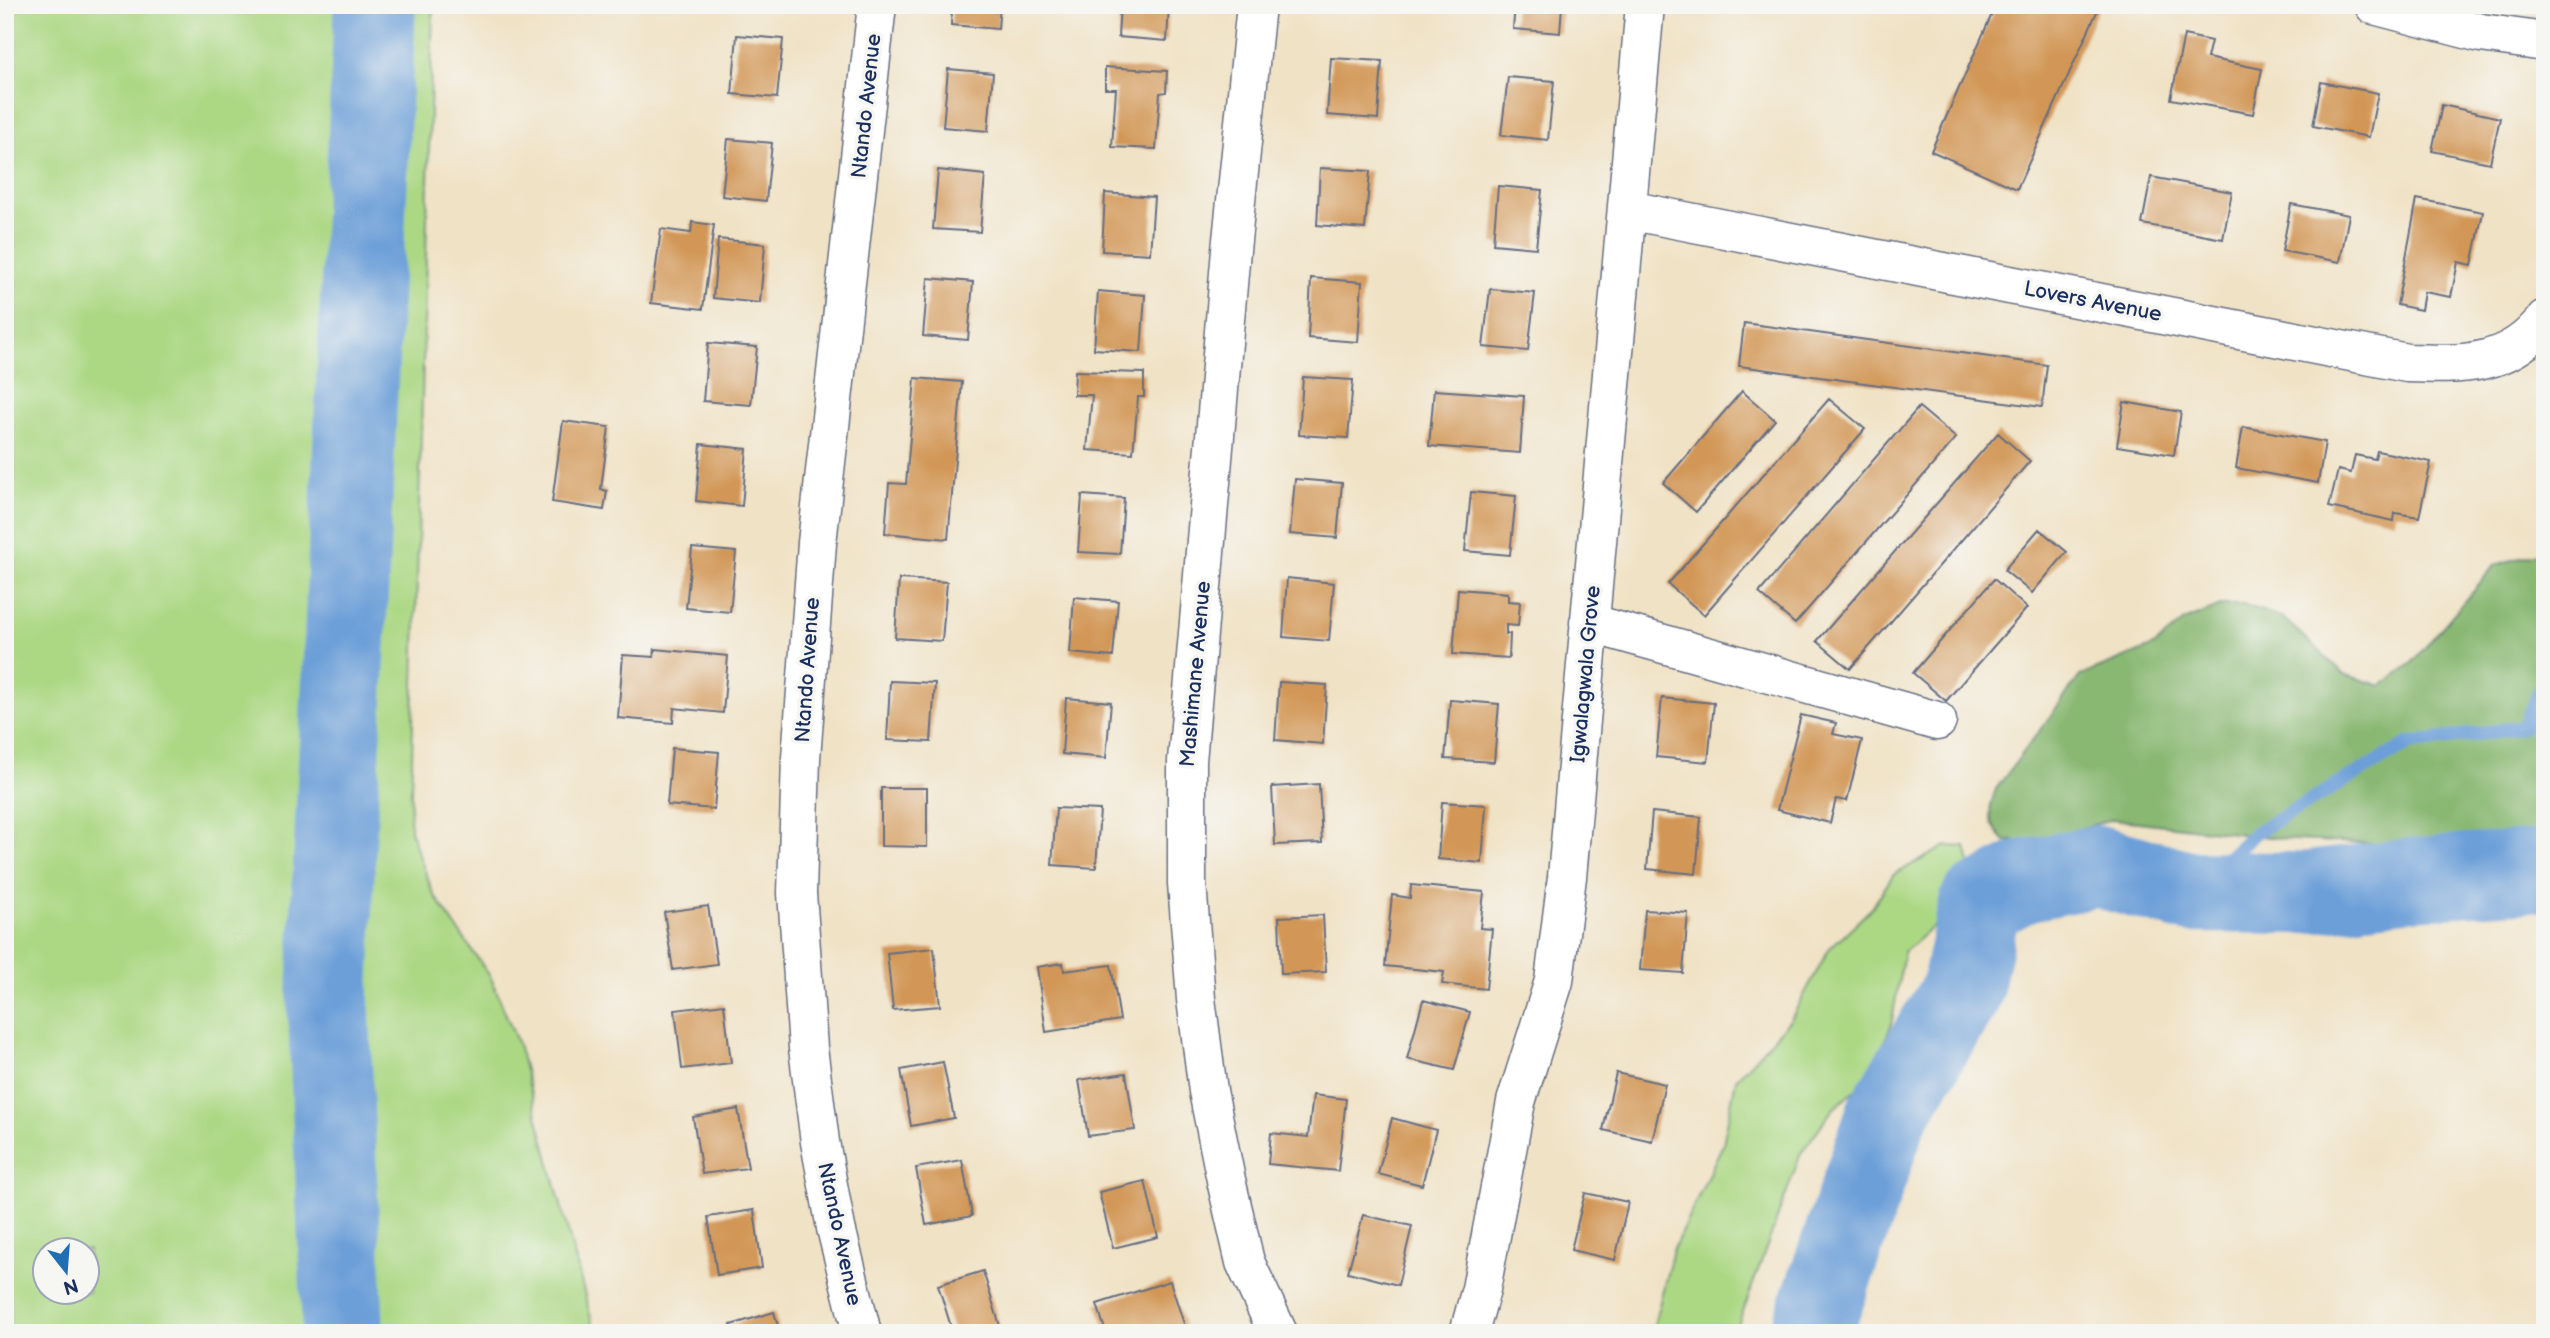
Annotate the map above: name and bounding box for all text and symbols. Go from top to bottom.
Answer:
street label: Ntando Avenue [846,32,887,180]
street label: Lovers Avenue [2022,276,2164,327]
street label: Mashimane Avenue [1175,580,1216,768]
street label: Igwalagwala Grove [1565,584,1606,764]
street label: Ntando Avenue [790,597,825,743]
street label: Ntando Avenue [812,1160,867,1308]
north arrow [32,1236,102,1306]
text: N [60,1273,81,1299]

